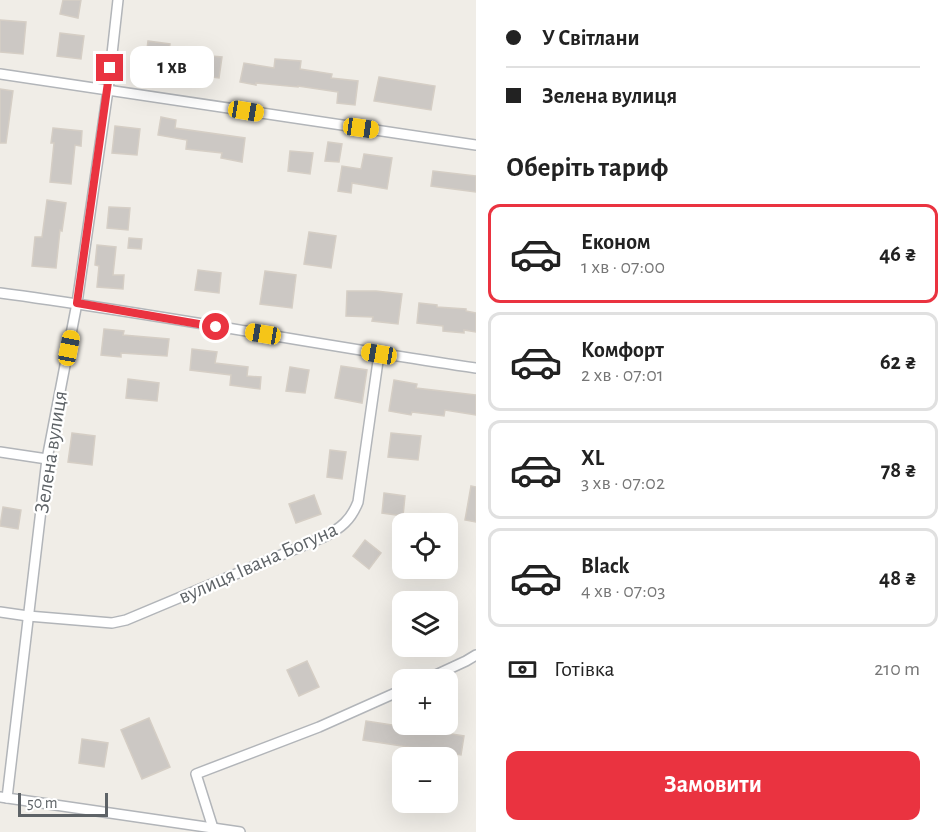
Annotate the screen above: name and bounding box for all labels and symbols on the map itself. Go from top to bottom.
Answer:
callout: 1 хв [131,47,215,89]
route end [96,54,123,81]
car [227,99,265,123]
car [342,117,380,139]
route start [202,313,229,340]
car [244,322,282,346]
car [57,329,81,367]
car [360,342,398,366]
street label: Зелена вулиця [31,389,71,515]
street label: вулиця Івана Богуна [175,518,341,607]
scale bar [18,790,108,818]

